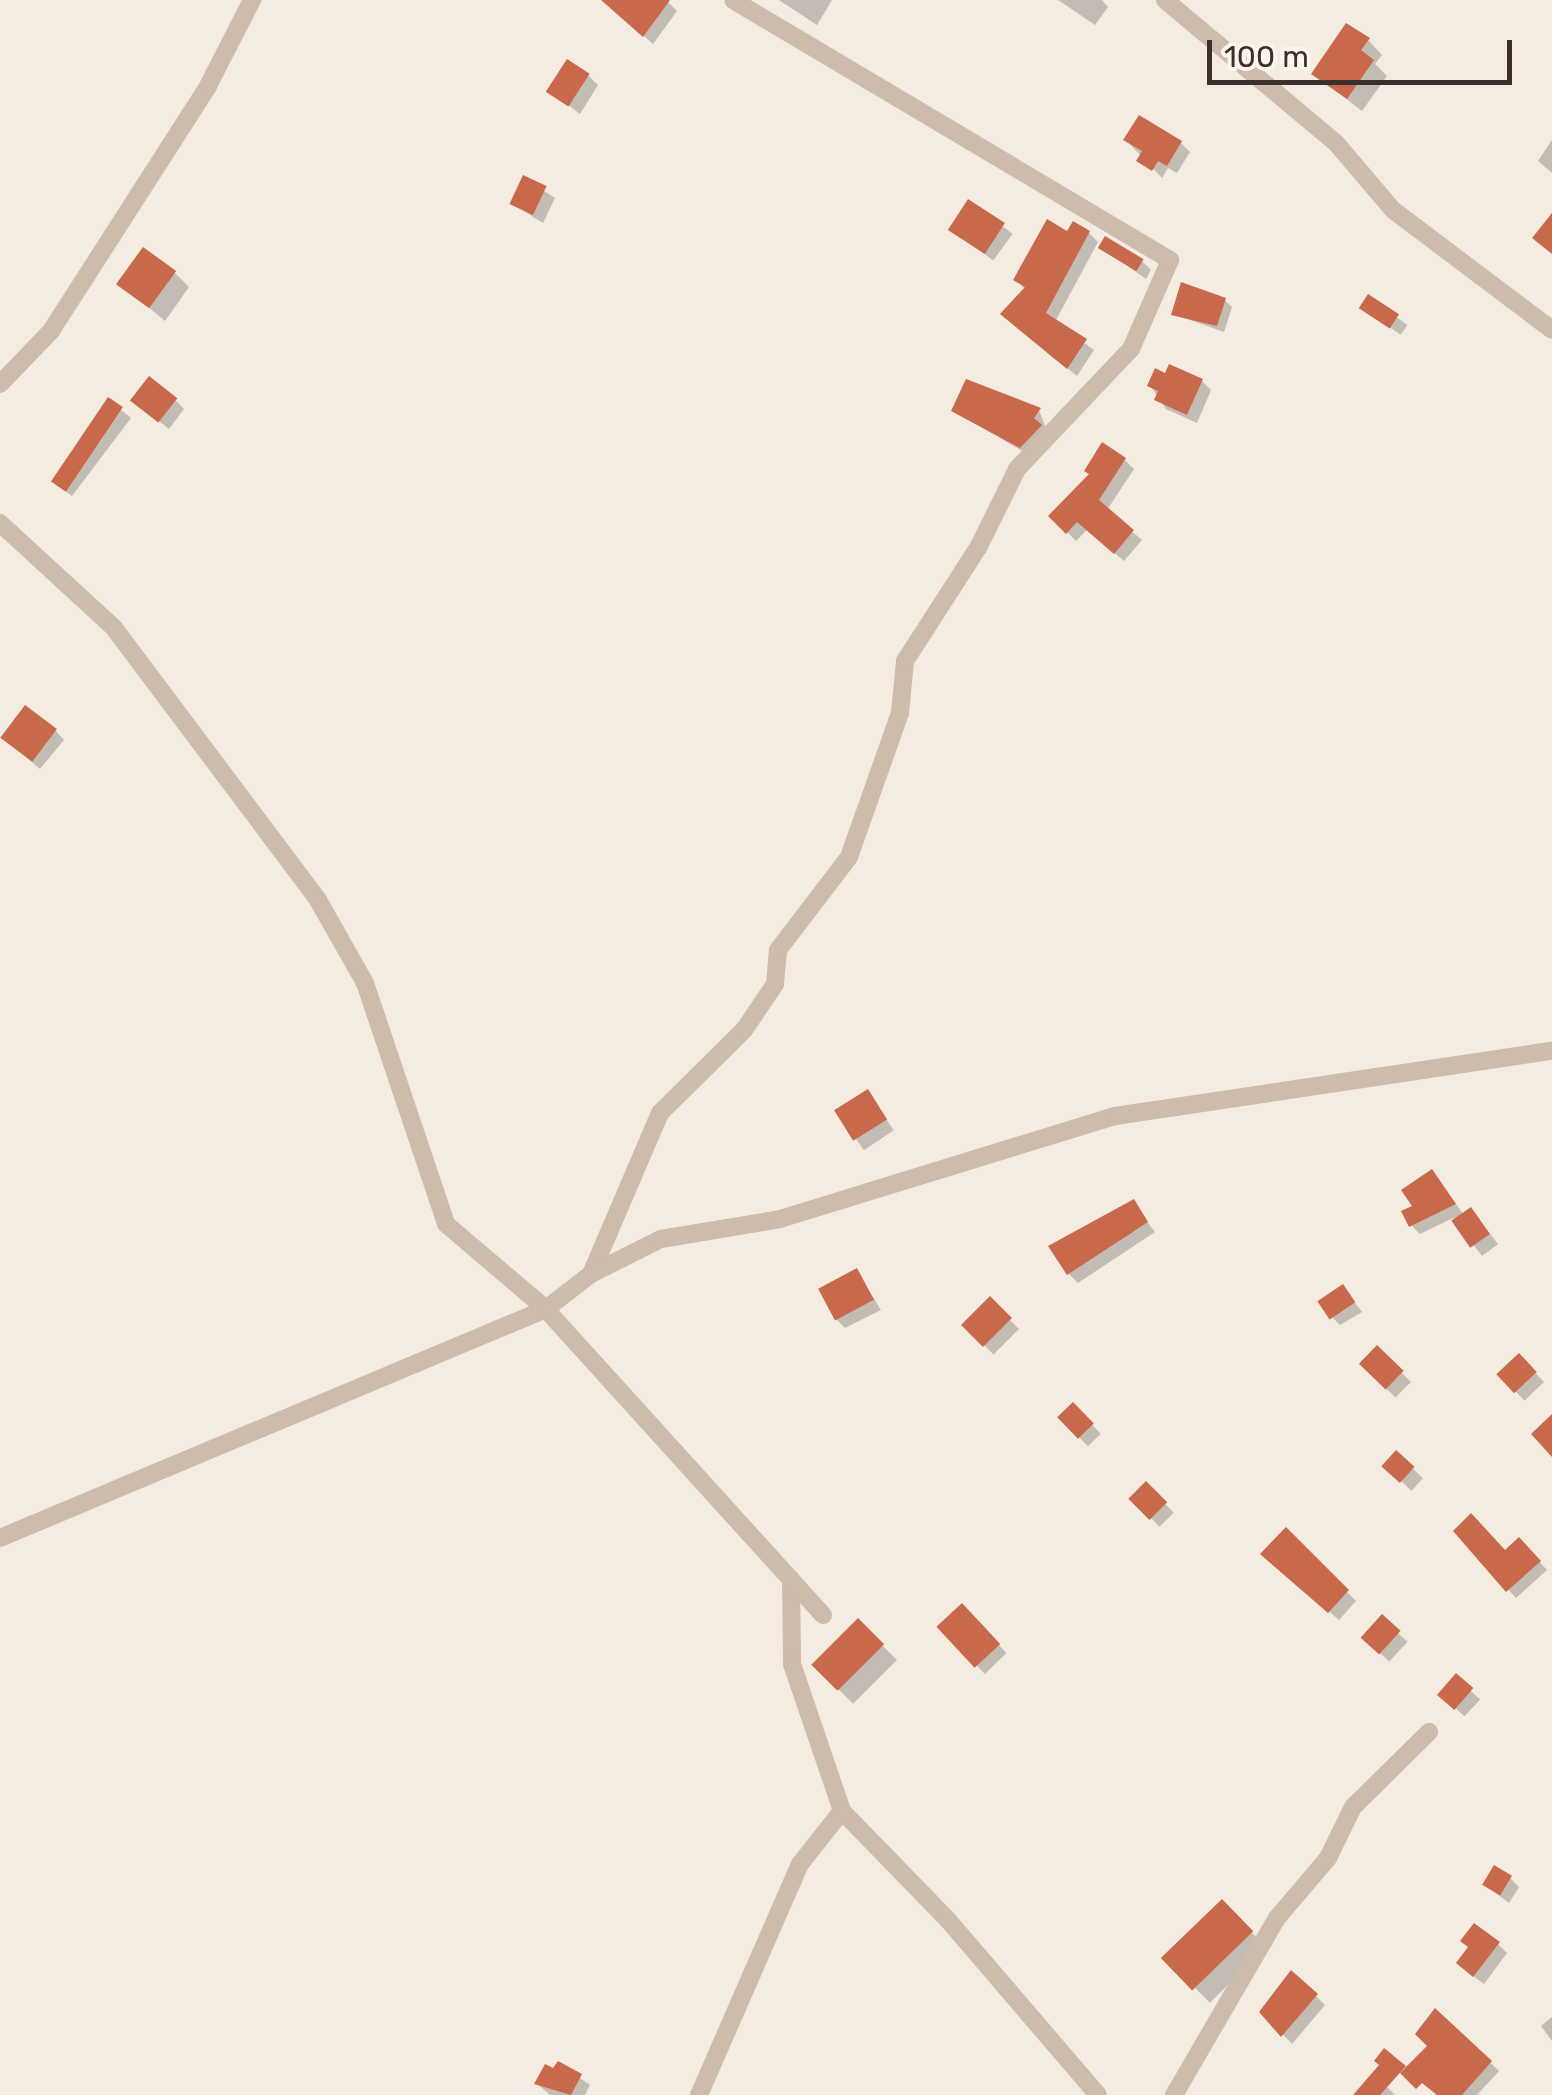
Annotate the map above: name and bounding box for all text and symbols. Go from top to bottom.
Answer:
scale bar [1212,20,1517,82]
text: 100 m [1224,39,1309,75]

